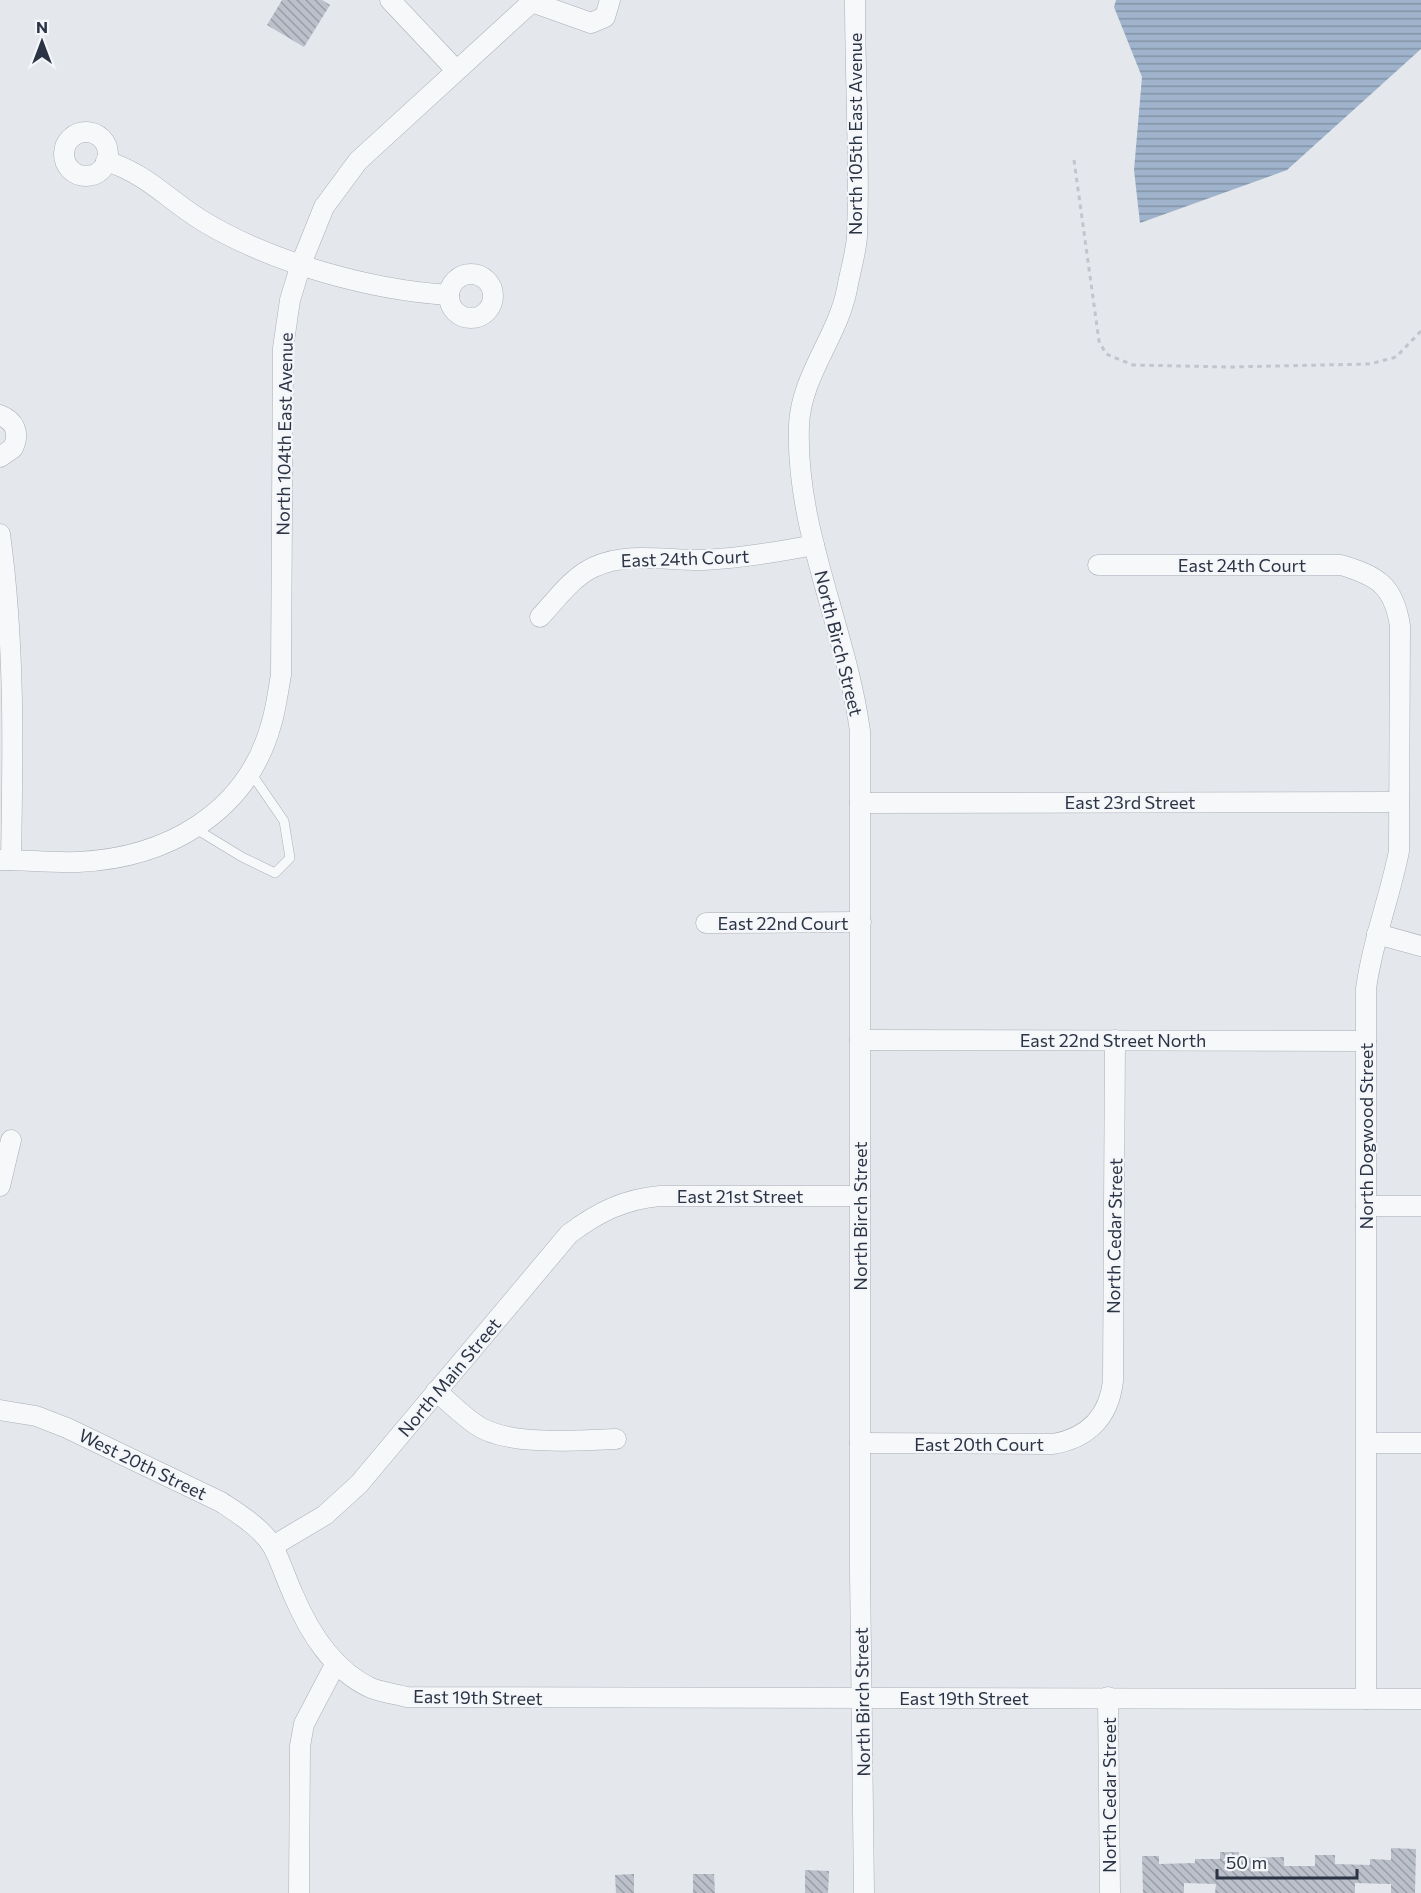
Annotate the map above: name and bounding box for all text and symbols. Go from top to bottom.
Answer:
north arrow [12,12,72,72]
text: N [36,17,48,36]
street label: North 105th East Avenue [844,33,866,235]
street label: North 104th East Avenue [271,332,297,536]
street label: East 24th Court [620,545,750,571]
street label: East 24th Court [1178,554,1306,576]
street label: North Birch Street [810,568,868,718]
street label: East 23rd Street [1065,791,1195,813]
street label: East 22nd Court [718,912,848,934]
street label: East 22nd Street North [1020,1029,1206,1051]
street label: North Dogwood Street [1355,1043,1377,1229]
street label: North Birch Street [849,1141,871,1291]
street label: North Cedar Street [1102,1158,1126,1314]
street label: East 21st Street [677,1185,803,1207]
street label: North Main Street [393,1313,505,1441]
street label: West 20th Street [76,1424,210,1504]
street label: East 20th Court [914,1433,1044,1455]
street label: North Birch Street [850,1627,874,1777]
street label: East 19th Street [413,1685,543,1709]
street label: East 19th Street [899,1687,1029,1709]
street label: North Cedar Street [1098,1717,1120,1873]
scale bar [1217,1842,1356,1880]
text: 50 m [1226,1851,1267,1873]

